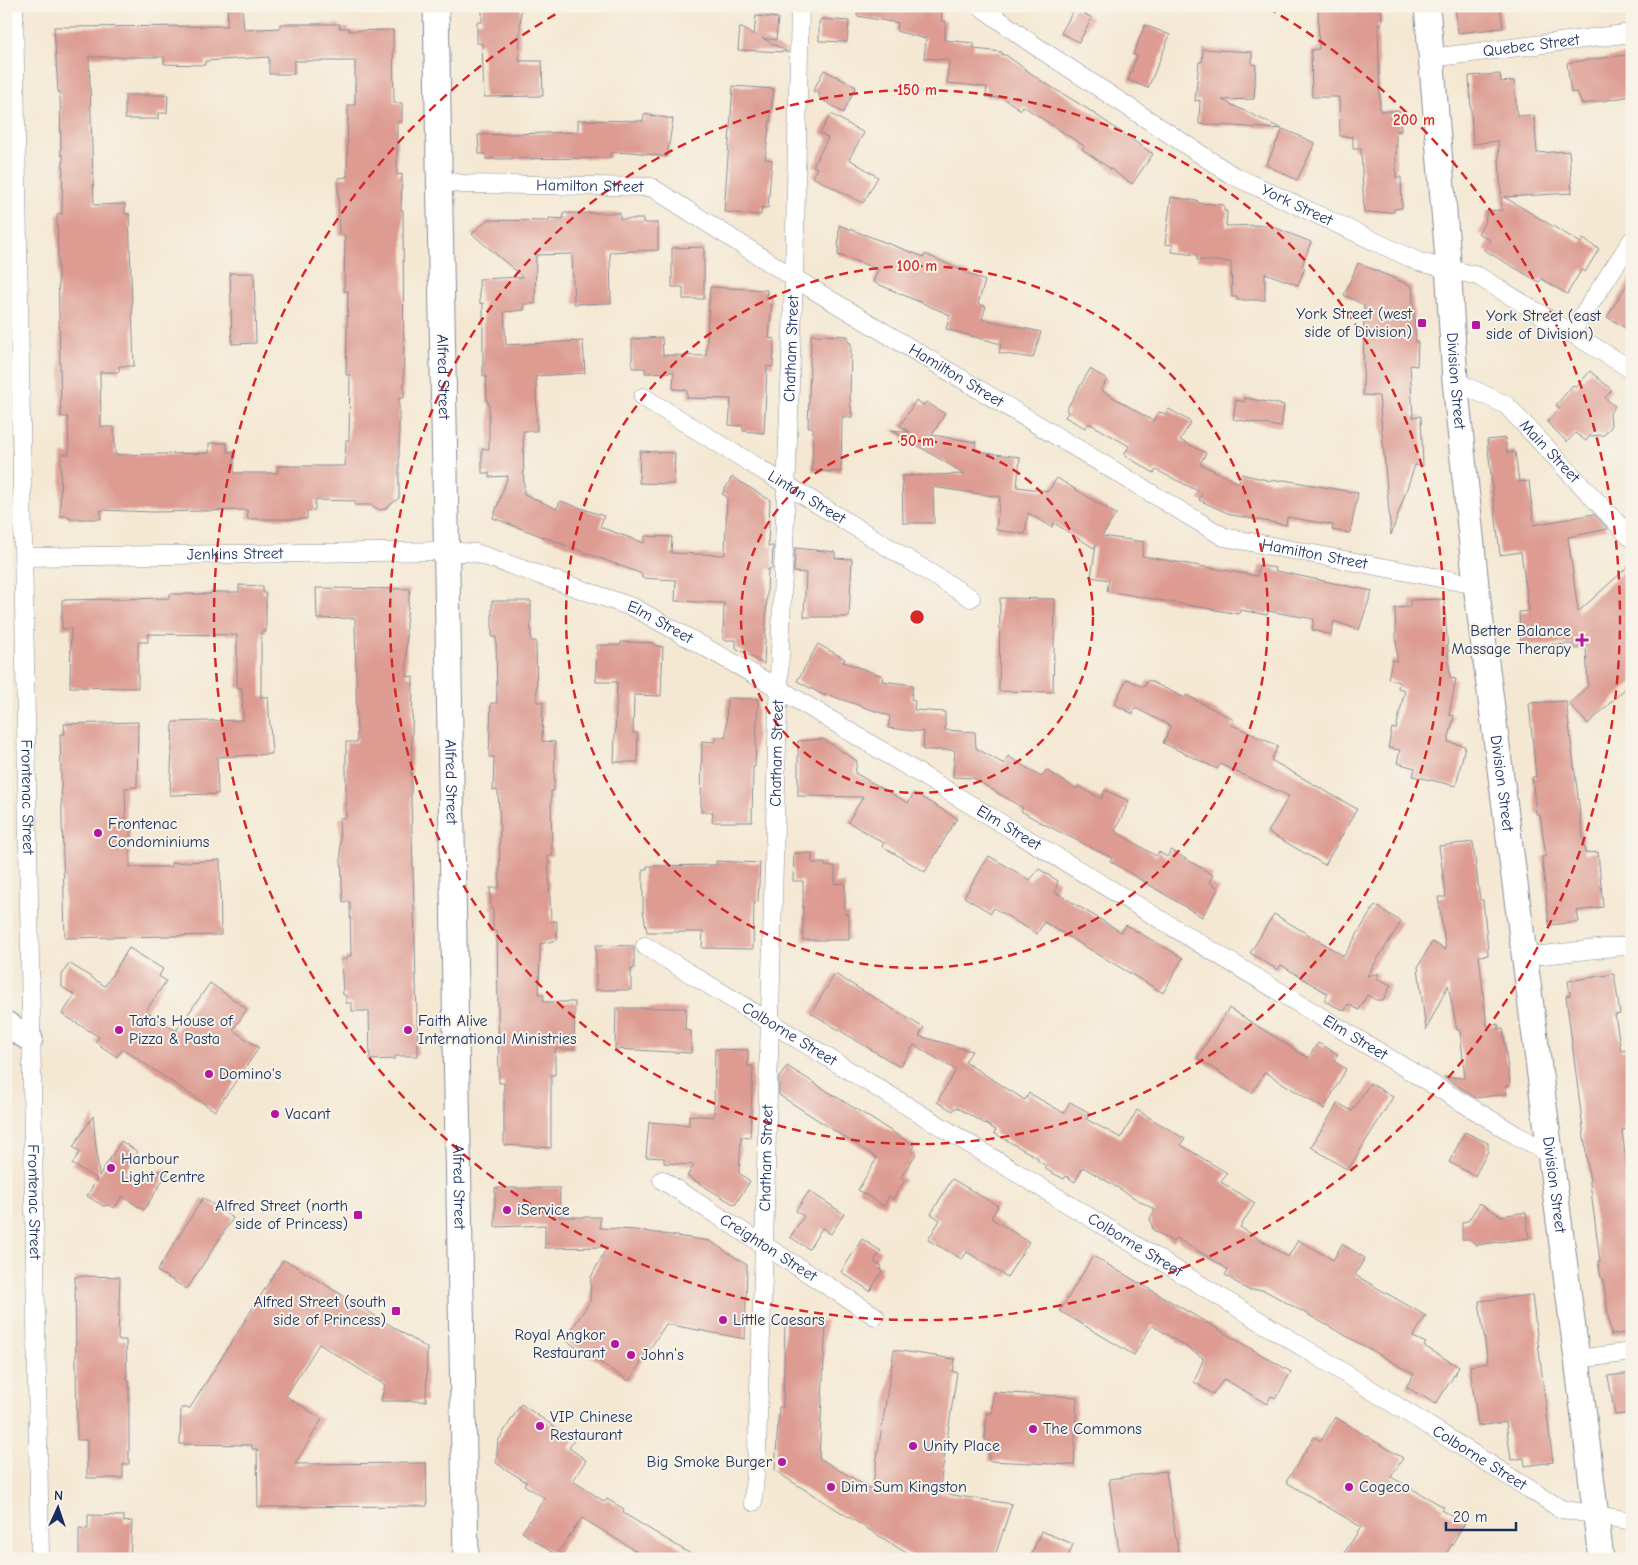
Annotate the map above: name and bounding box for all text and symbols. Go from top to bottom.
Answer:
street label: Quebec Street [1482,31,1581,60]
text: 150 m [897,81,937,99]
text: 200 m [1393,111,1435,129]
street label: Hamilton Street [536,176,644,196]
street label: York Street [1258,181,1336,230]
text: 100 m [897,257,937,275]
street label: Chatham Street [780,295,802,402]
place label: York Street (west side of Division) [1296,305,1412,341]
place label: York Street (east side of Division) [1486,307,1601,343]
marker: York Street (west side of Division) [1416,317,1428,329]
marker: York Street (east side of Division) [1470,319,1482,331]
street label: Division Street [1443,332,1469,431]
street label: Alfred Street [433,334,453,420]
street label: Hamilton Street [906,340,1007,411]
street label: Main Street [1516,416,1584,487]
text: 50 m [900,432,934,450]
street label: Linton Street [765,467,849,528]
street label: Hamilton Street [1260,535,1369,573]
street label: Jenkins Street [187,544,284,564]
street label: Elm Street [625,597,696,648]
centre of rings [908,608,926,626]
place label: Better Balance Massage Therapy [1451,622,1572,658]
marker: Better Balance Massage Therapy [1575,633,1589,647]
street label: Chatham Street [766,699,787,807]
street label: Division Street [1487,734,1517,833]
street label: Frontenac Street [17,739,37,855]
street label: Alfred Street [441,739,461,825]
street label: Elm Street [973,801,1045,854]
place label: Frontenac Condominiums [108,815,210,851]
marker: Frontenac Condominiums [92,827,104,839]
street label: Colborne Street [739,998,840,1070]
street label: Elm Street [1320,1011,1391,1064]
place label: Tata's House of Pizza & Pasta [129,1012,234,1048]
place label: Faith Alive International Ministries [418,1012,577,1048]
marker: Tata's House of Pizza & Pasta [113,1024,125,1036]
marker: Faith Alive International Ministries [402,1024,414,1036]
place label: Domino's [219,1065,282,1083]
marker: Domino's [203,1068,215,1080]
street label: Chatham Street [756,1104,777,1212]
place label: Vacant [285,1105,331,1123]
marker: Vacant [269,1108,281,1120]
street label: Division Street [1539,1135,1570,1235]
street label: Frontenac Street [24,1144,44,1260]
street label: Alfred Street [449,1144,469,1230]
place label: Harbour Light Centre [121,1150,205,1186]
marker: Harbour Light Centre [105,1162,117,1174]
place label: Alfred Street (north side of Princess) [215,1197,348,1233]
place label: iService [517,1201,570,1219]
marker: iService [501,1204,513,1216]
marker: Alfred Street (north side of Princess) [352,1209,364,1221]
street label: Colborne Street [1084,1209,1186,1281]
street label: Creighton Street [716,1210,820,1286]
place label: Alfred Street (south side of Princess) [254,1293,386,1329]
marker: Alfred Street (south side of Princess) [390,1305,402,1317]
place label: Little Caesars [733,1311,825,1329]
marker: Little Caesars [717,1314,729,1326]
place label: Royal Angkor Restaurant [514,1326,606,1362]
marker: Royal Angkor Restaurant [609,1338,621,1350]
place label: John’s [641,1346,684,1364]
marker: John’s [625,1349,637,1361]
place label: VIP Chinese Restaurant [550,1408,633,1444]
marker: VIP Chinese Restaurant [534,1420,546,1432]
place label: The Commons [1043,1420,1142,1438]
street label: Colborne Street [1429,1422,1530,1494]
marker: The Commons [1027,1423,1039,1435]
place label: Unity Place [923,1437,1000,1455]
marker: Unity Place [907,1440,919,1452]
place label: Big Smoke Burger [647,1453,773,1471]
marker: Big Smoke Burger [776,1456,788,1468]
place label: Dim Sum Kingston [841,1478,967,1496]
place label: Cogeco [1359,1478,1410,1496]
marker: Dim Sum Kingston [825,1481,837,1493]
marker: Cogeco [1343,1481,1355,1493]
north arrow [32,1482,82,1532]
text: N [54,1487,64,1504]
scale bar [1446,1500,1516,1532]
text: 20 m [1453,1508,1487,1526]

